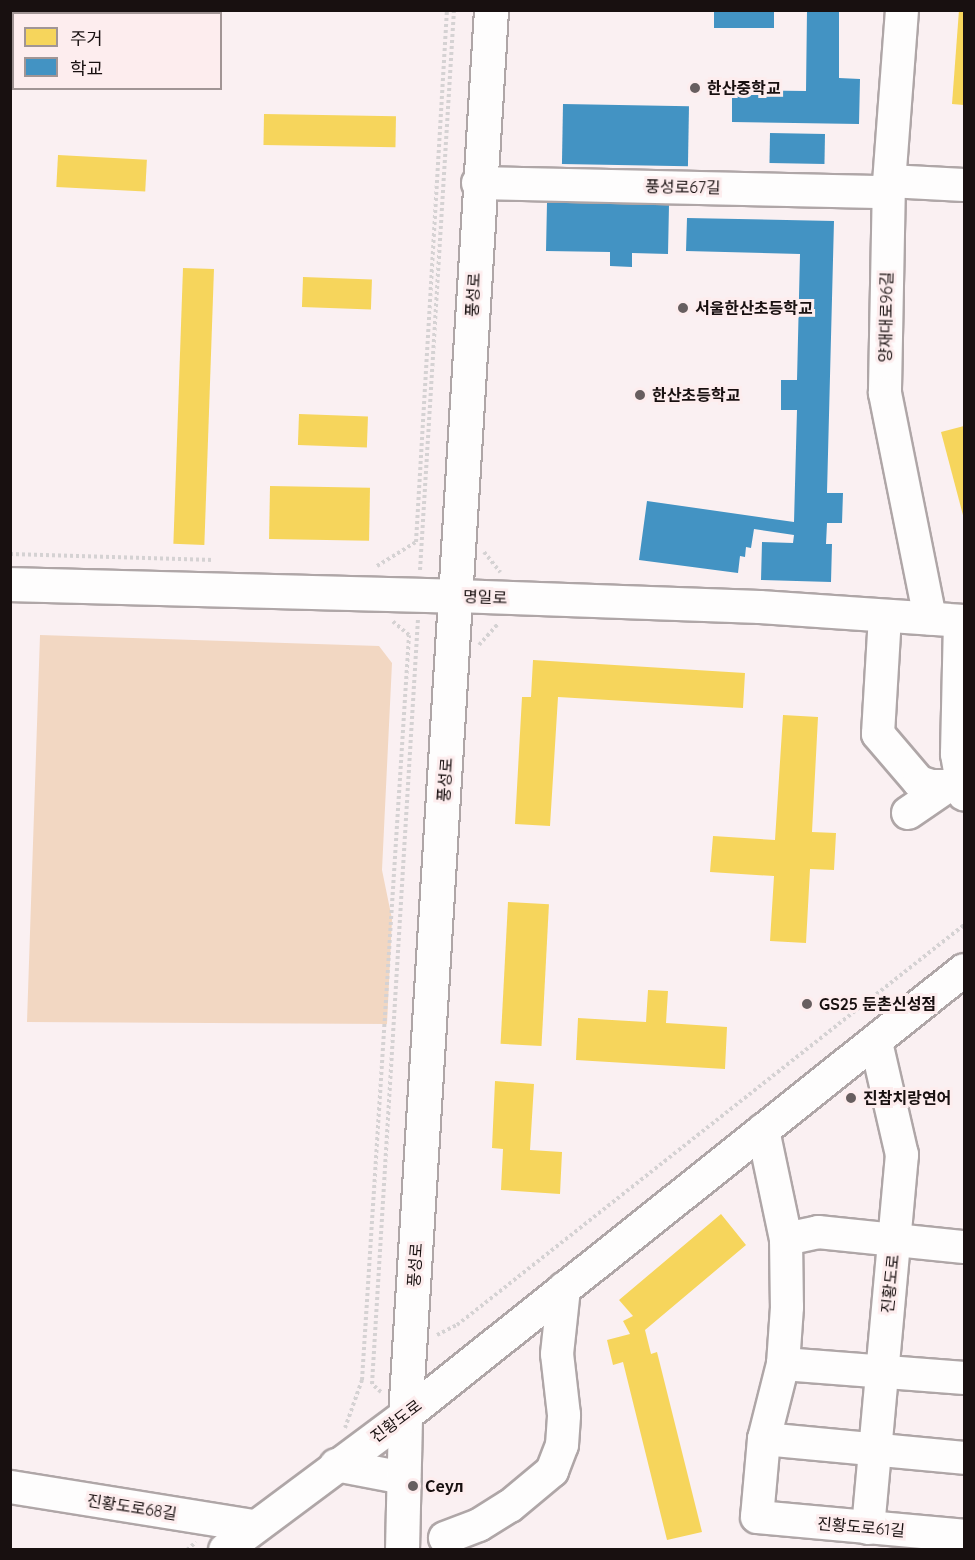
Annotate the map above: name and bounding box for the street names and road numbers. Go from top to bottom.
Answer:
street label: 풍성로67길 [645,177,721,197]
street label: 양재대로96길 [876,271,896,363]
street label: 풍성로 [462,272,484,318]
street label: 명일로 [463,587,507,607]
street label: 풍성로 [434,757,456,803]
street label: 풍성로 [404,1242,426,1288]
street label: 진황도로 [877,1254,903,1314]
street label: 진황도로 [367,1396,425,1446]
street label: 진황도로68길 [86,1490,178,1524]
street label: 진황도로61길 [816,1514,906,1540]

